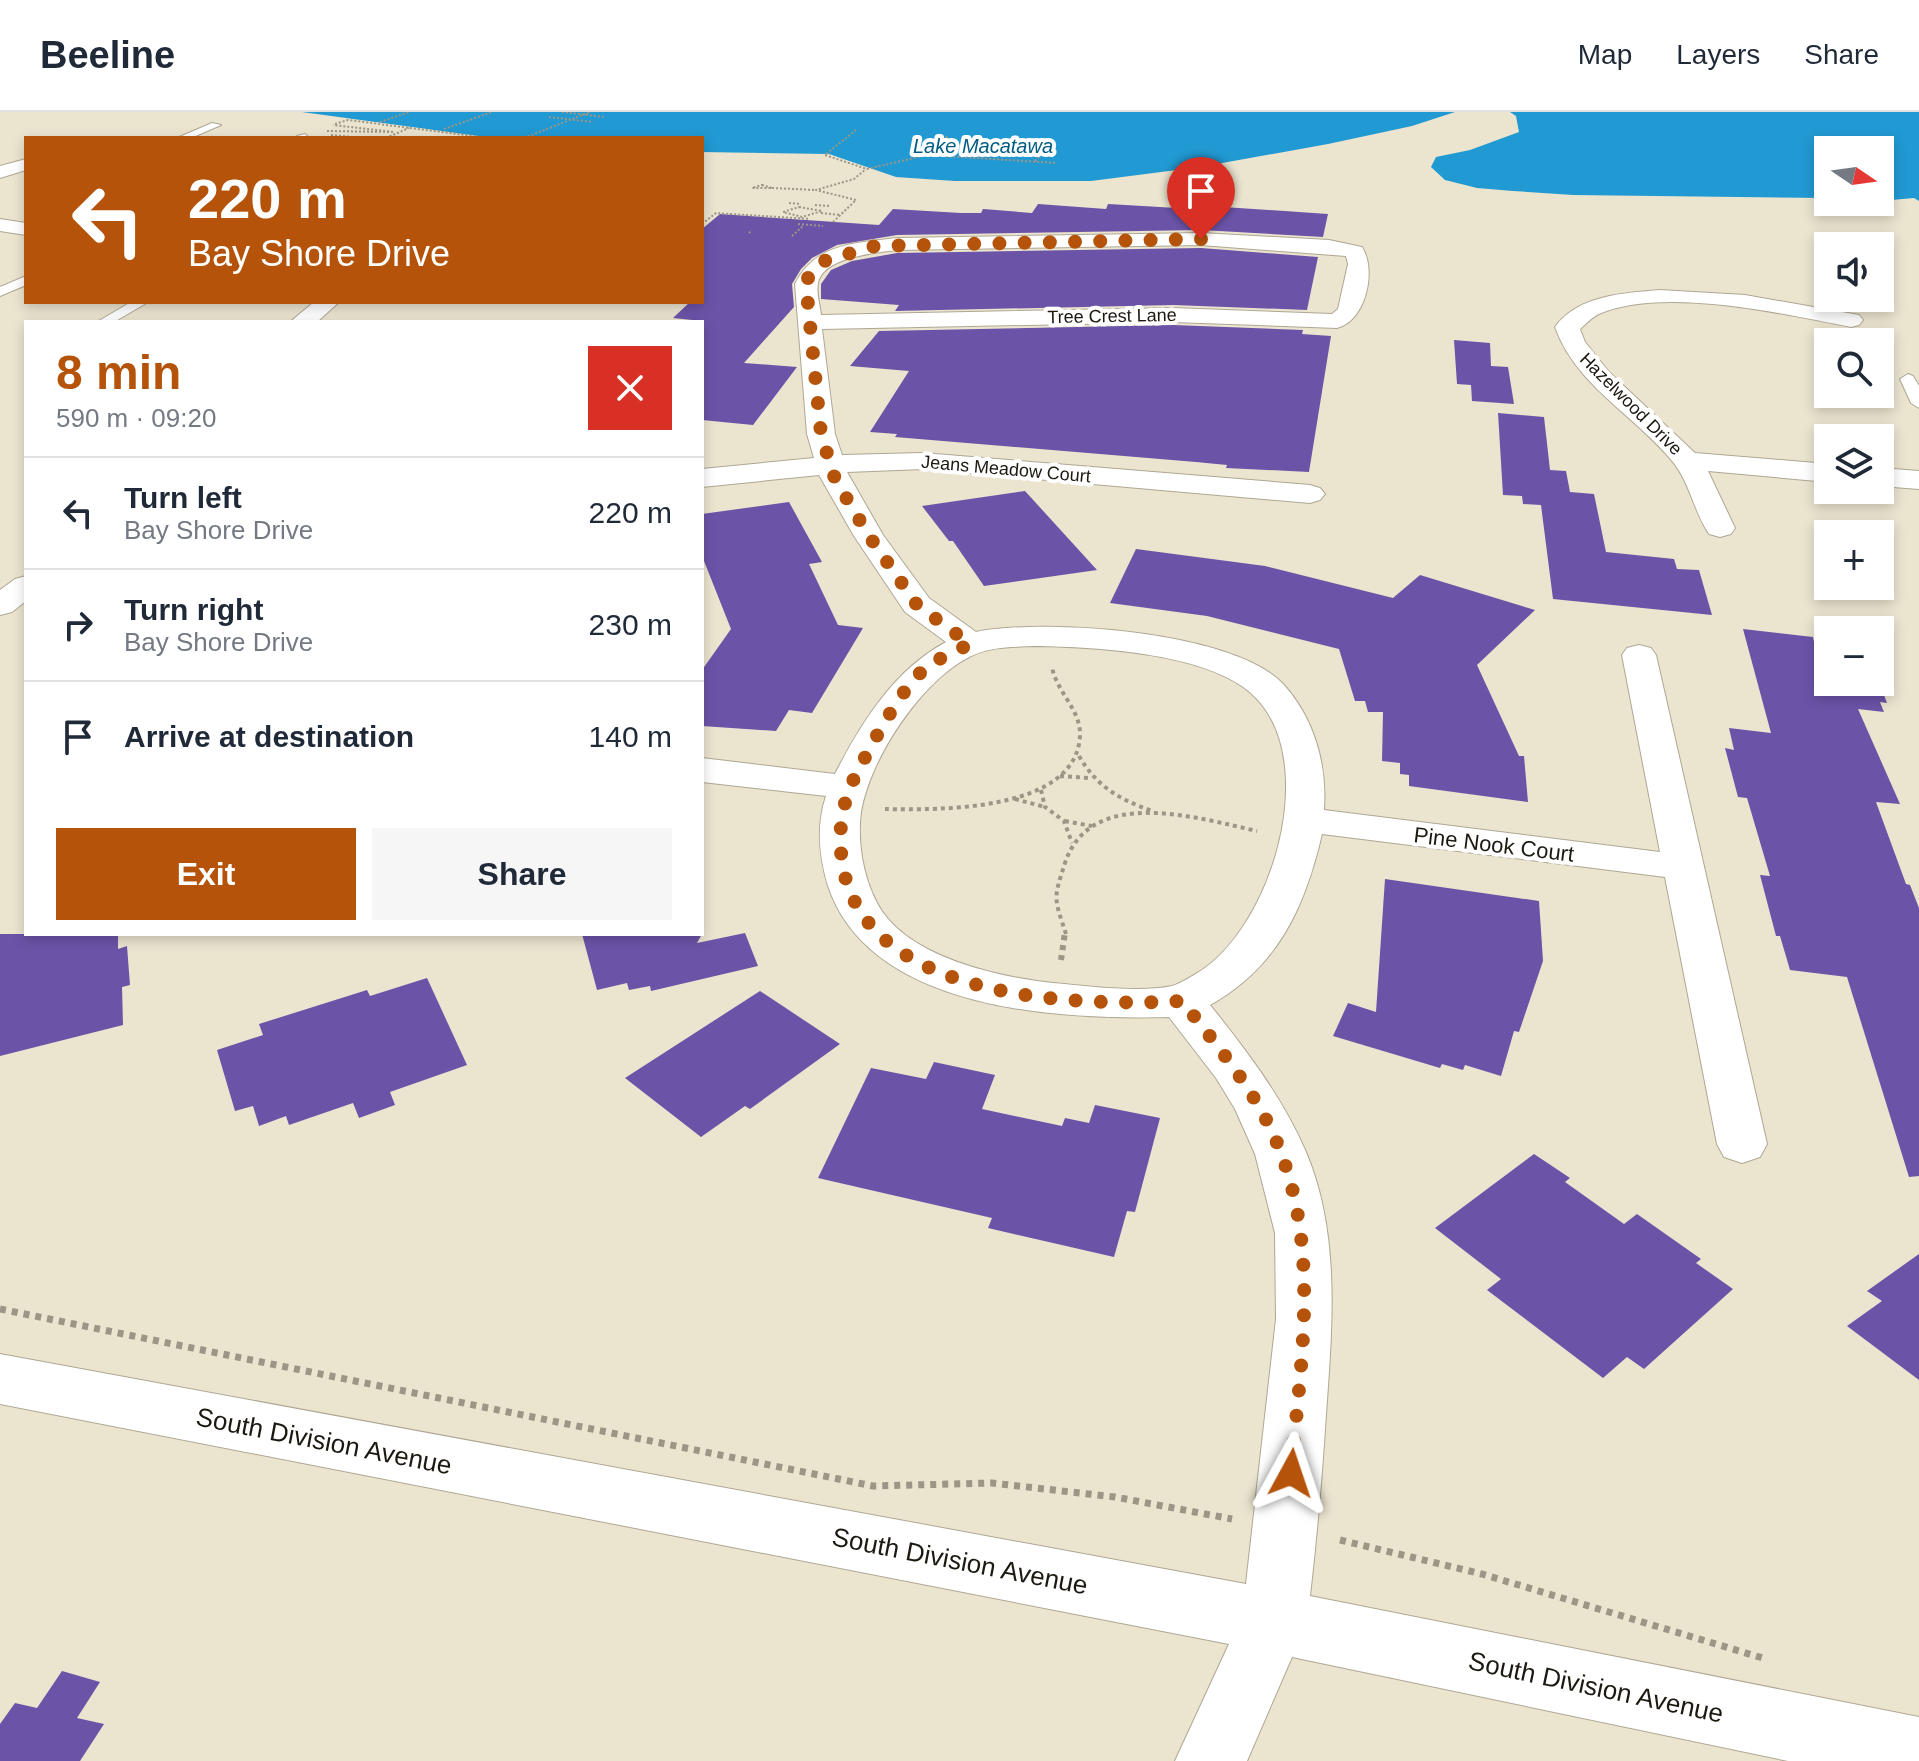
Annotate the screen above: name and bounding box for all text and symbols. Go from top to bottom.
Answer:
text: Beeline [40,34,175,76]
text: Map [1578,39,1632,70]
text: Layers [1676,39,1760,70]
text: Share [1804,39,1879,70]
water label: Lake Macatawa [913,135,1053,157]
north arrow [1814,136,1894,216]
map controls [1814,136,1894,696]
pin [1167,157,1235,239]
text: 220 m [188,167,347,230]
icon: left [56,168,160,272]
icon: arrive [1179,169,1223,213]
button: sound [1814,232,1894,312]
text: Bay Shore Drive [188,233,450,274]
street label: Tree Crest Lane [1047,305,1177,327]
button: search [1814,328,1894,408]
text: 8 min [56,346,181,399]
button: close [588,346,672,430]
street label: Hazelwood Drive [1576,349,1686,459]
text: 590 m · 09:20 [56,403,216,433]
button: layers [1814,424,1894,504]
street label: Jeans Meadow Court [920,452,1092,486]
text: Turn left [124,481,242,514]
icon: left [56,491,100,535]
text: 220 m [589,496,672,529]
text: Bay Shore Drive [124,515,313,545]
button: + [1814,520,1894,600]
text: Turn right [124,593,263,626]
icon: right [56,603,100,647]
text: 230 m [589,608,672,641]
button: − [1814,616,1894,696]
text: Bay Shore Drive [124,627,313,657]
icon: arrive [56,715,100,759]
text: Arrive at destination [124,720,414,753]
text: 140 m [589,720,672,753]
street label: Pine Nook Court [1412,822,1576,867]
button: Exit [56,828,356,920]
button: Share [372,828,672,920]
street label: South Division Avenue [194,1401,454,1481]
position arrow [1249,1431,1333,1515]
street label: South Division Avenue [830,1521,1090,1601]
street label: South Division Avenue [1466,1645,1726,1729]

